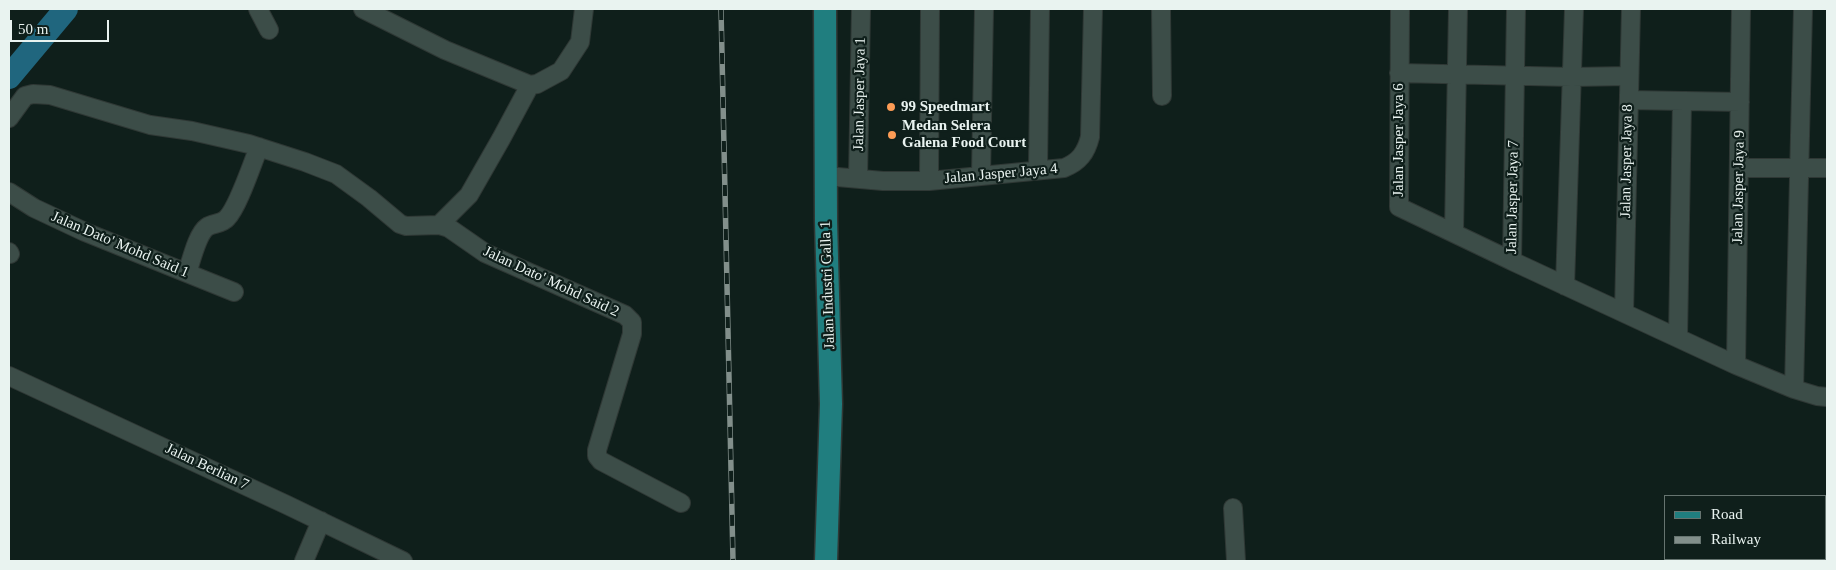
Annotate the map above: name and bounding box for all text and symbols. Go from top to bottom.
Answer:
scale bar [12,10,111,42]
text: 50 m [18,21,48,37]
street label: Jalan Jasper Jaya 1 [850,37,870,151]
street label: Jalan Jasper Jaya 6 [1390,83,1408,197]
place label: 99 Speedmart [901,98,990,116]
marker: 99 Speedmart [885,101,897,113]
street label: Jalan Jasper Jaya 8 [1617,104,1637,218]
place label: Medan Selera Galena Food Court [902,117,1026,152]
marker: Medan Selera Galena Food Court [886,129,898,141]
street label: Jalan Jasper Jaya 9 [1729,130,1749,244]
street label: Jalan Jasper Jaya 7 [1503,140,1523,254]
street label: Jalan Jasper Jaya 4 [944,160,1058,188]
street label: Jalan Dato' Mohd Said 1 [49,208,191,282]
street label: Jalan Industri Galla 1 [817,220,839,350]
street label: Jalan Dato' Mohd Said 2 [480,243,622,321]
street label: Jalan Berlian 7 [162,440,252,494]
legend [1664,495,1826,560]
text: Road [1711,506,1743,522]
text: Railway [1711,531,1761,547]

